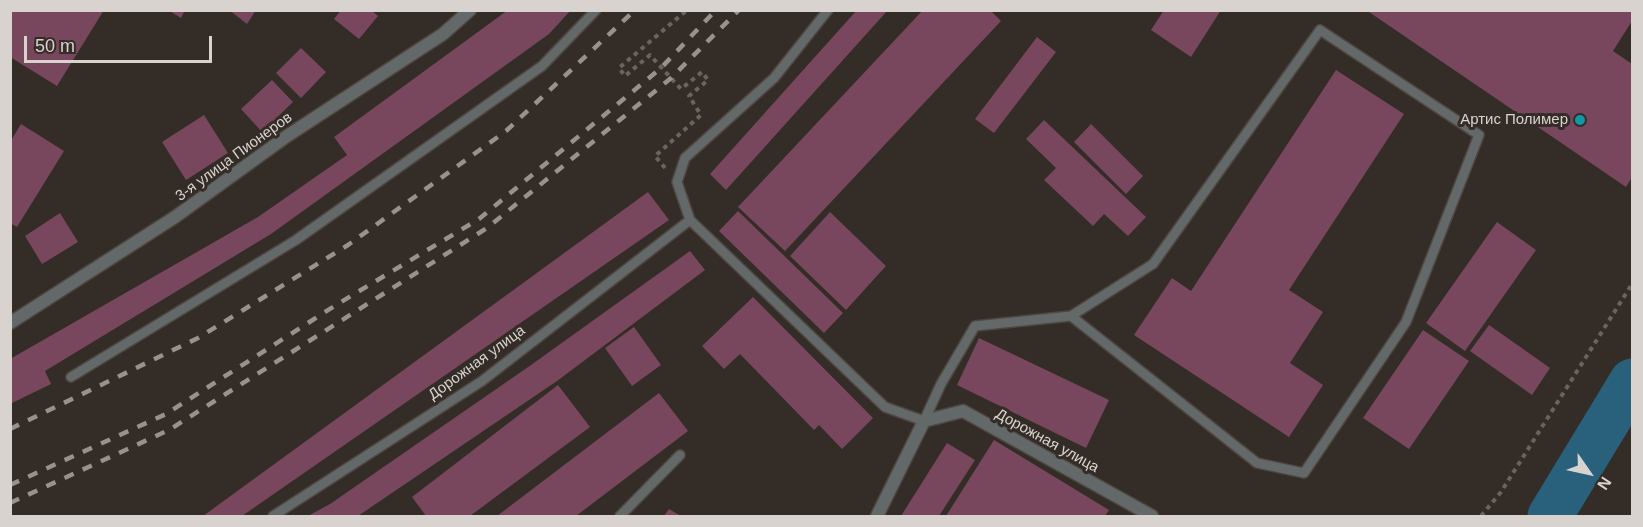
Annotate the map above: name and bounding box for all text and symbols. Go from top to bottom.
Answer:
scale bar [27,24,214,62]
text: 50 m [35,36,75,56]
street label: 3-я улица Пионеров [172,109,296,205]
place label: Артис Полимер [1460,111,1568,129]
marker: Артис Полимер [1573,113,1587,127]
street label: Дорожная улица [425,322,529,404]
street label: Дорожная улица [992,405,1102,477]
north arrow [1559,443,1619,503]
text: N [1594,474,1615,493]

